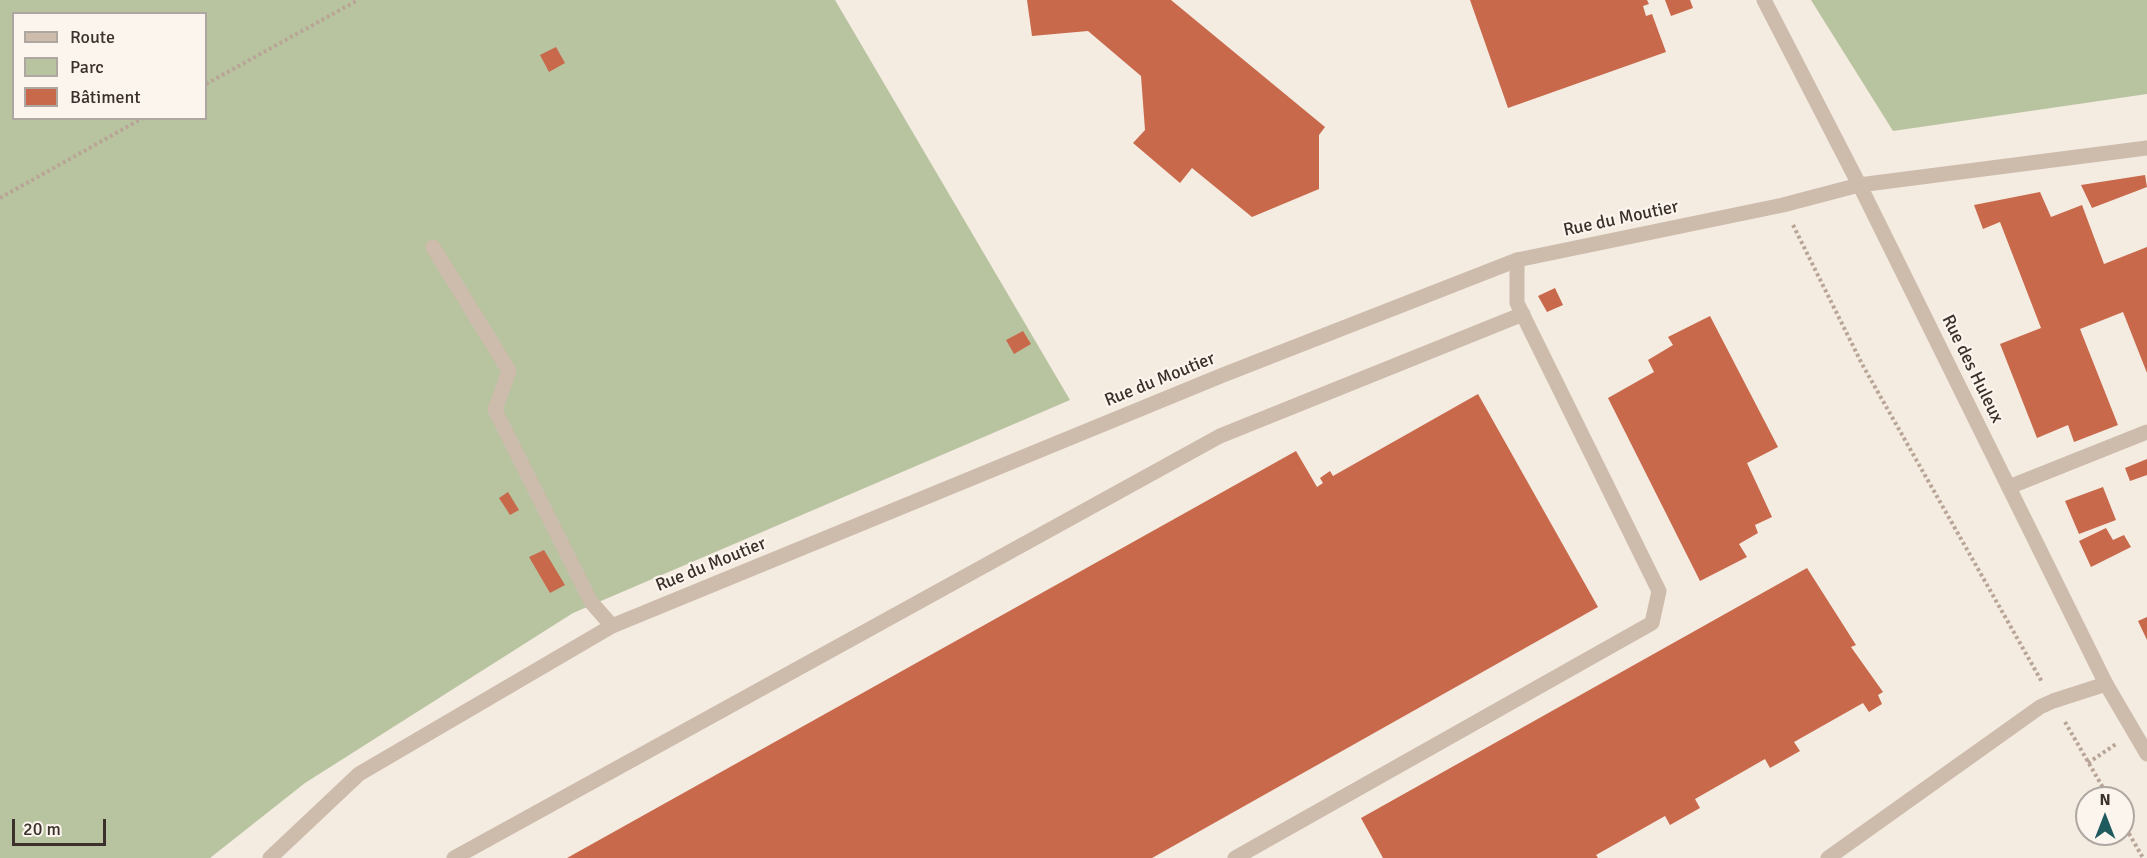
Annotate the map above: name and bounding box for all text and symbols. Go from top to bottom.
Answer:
legend [12,12,207,120]
text: Route [70,26,115,48]
text: Parc [70,56,104,78]
text: Bâtiment [70,86,141,108]
street label: Rue du Moutier [1561,196,1681,242]
street label: Rue des Huleux [1936,311,2008,427]
street label: Rue du Moutier [1102,348,1218,412]
street label: Rue du Moutier [653,533,769,597]
north arrow [2075,786,2135,846]
text: N [2099,790,2111,810]
scale bar [15,807,110,845]
text: 20 m [23,818,61,840]

